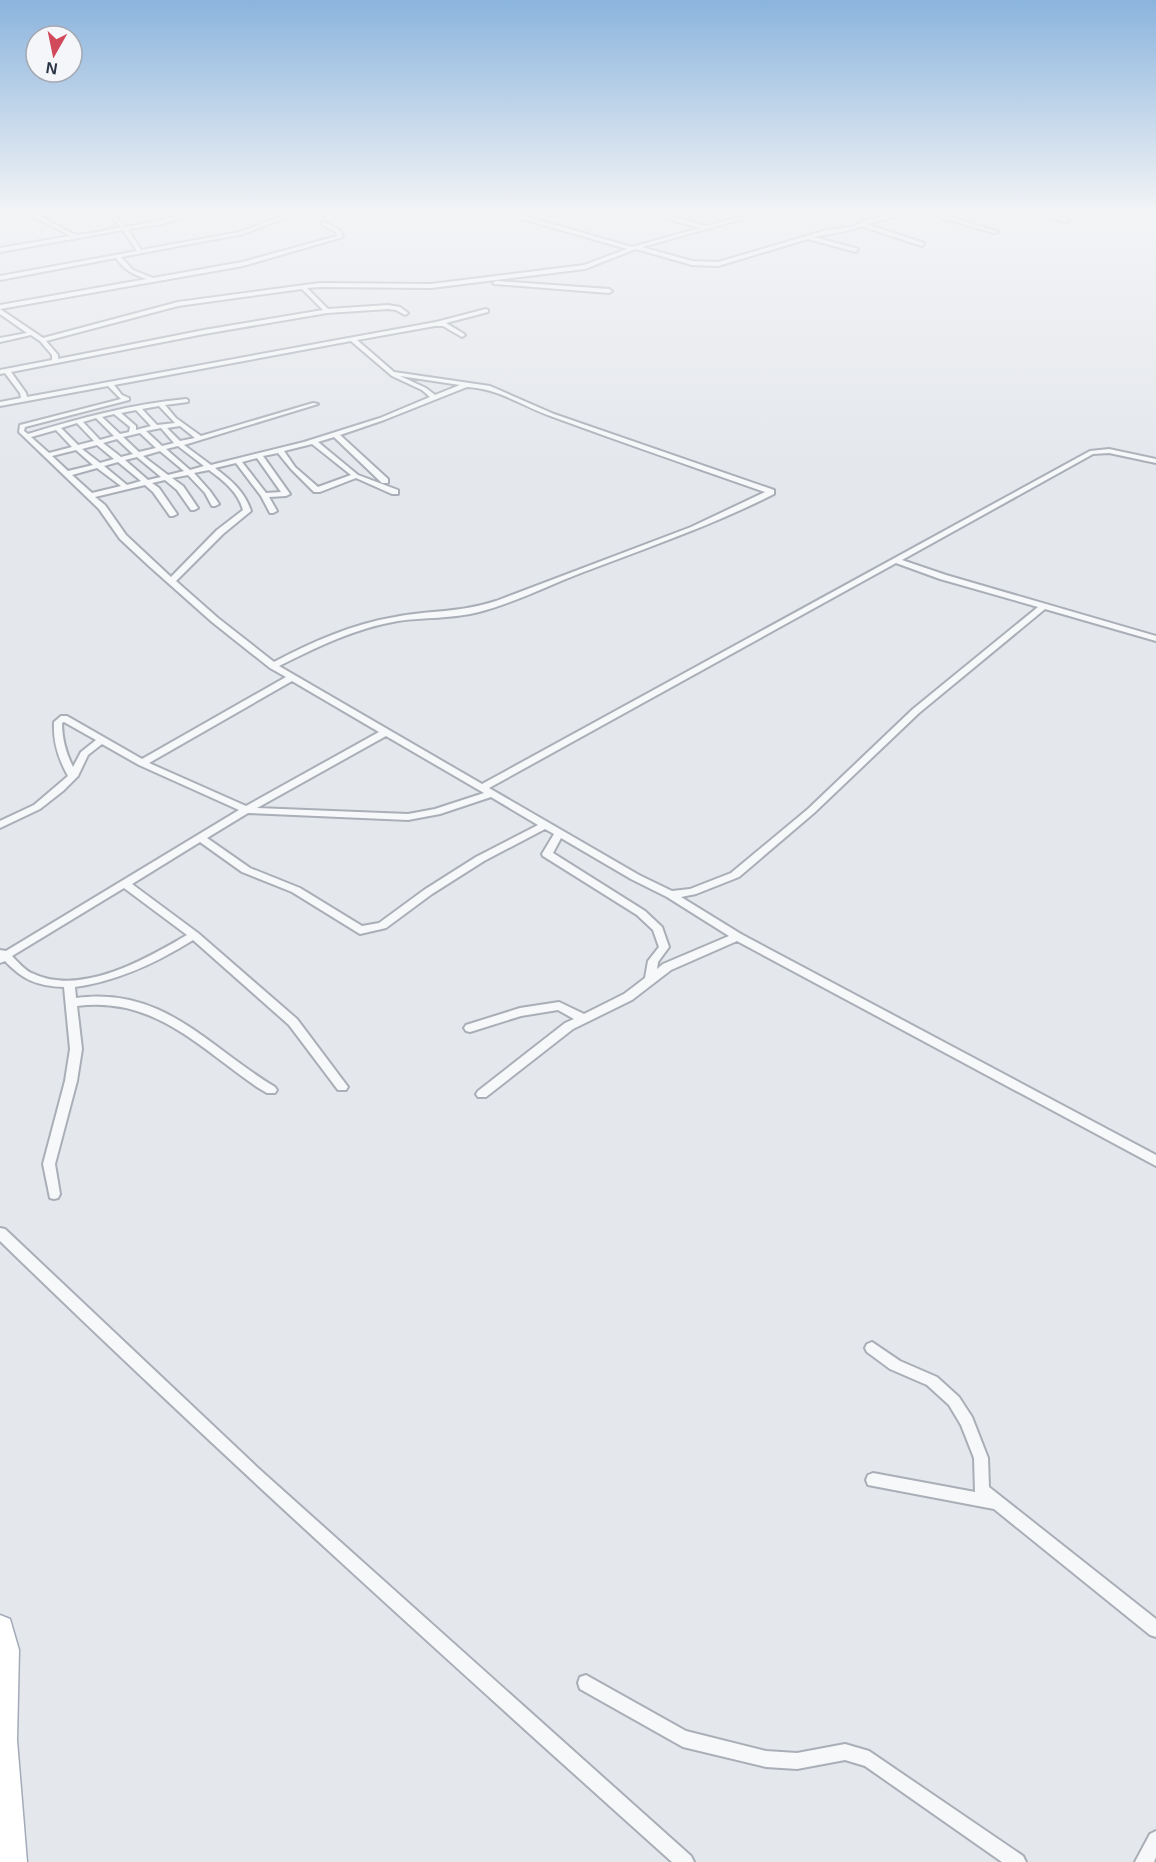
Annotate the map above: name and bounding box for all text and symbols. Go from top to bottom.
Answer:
north arrow [24,24,84,84]
text: N [45,59,59,78]

